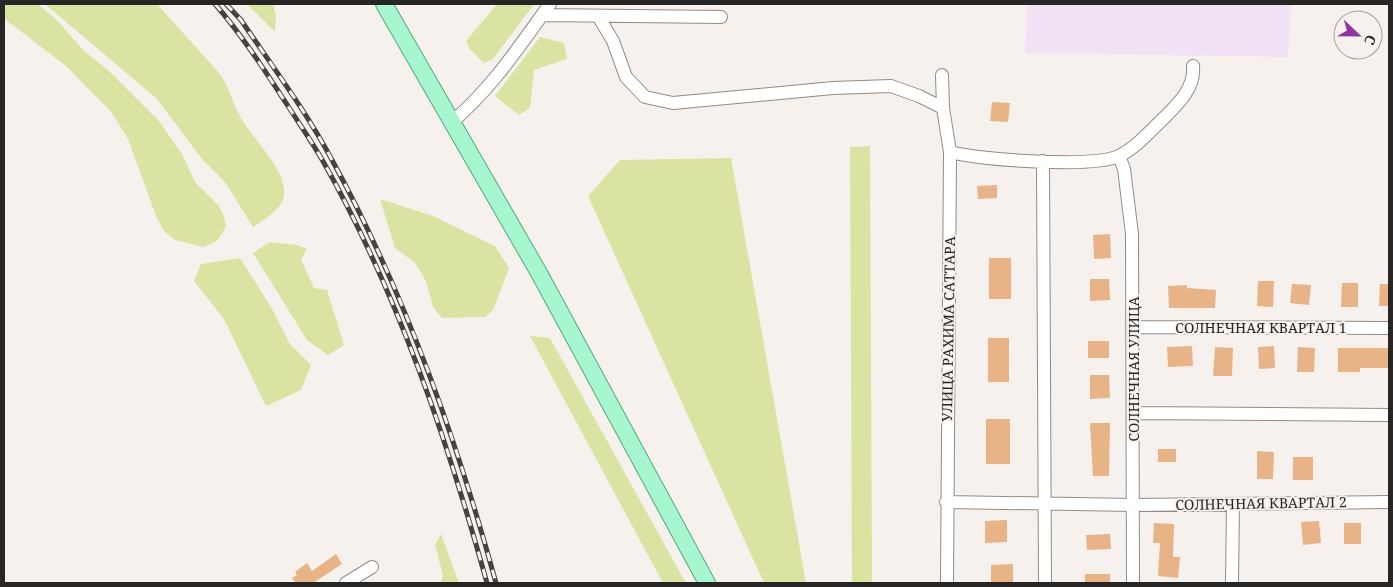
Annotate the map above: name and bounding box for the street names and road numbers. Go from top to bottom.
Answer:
street label: УЛИЦА РАХИМА САТТАРА [937,236,959,422]
street label: СОЛНЕЧНАЯ УЛИЦА [1124,296,1143,442]
street label: СОЛНЕЧНАЯ КВАРТАЛ 1 [1175,318,1347,337]
street label: СОЛНЕЧНАЯ КВАРТАЛ 2 [1175,492,1347,514]

